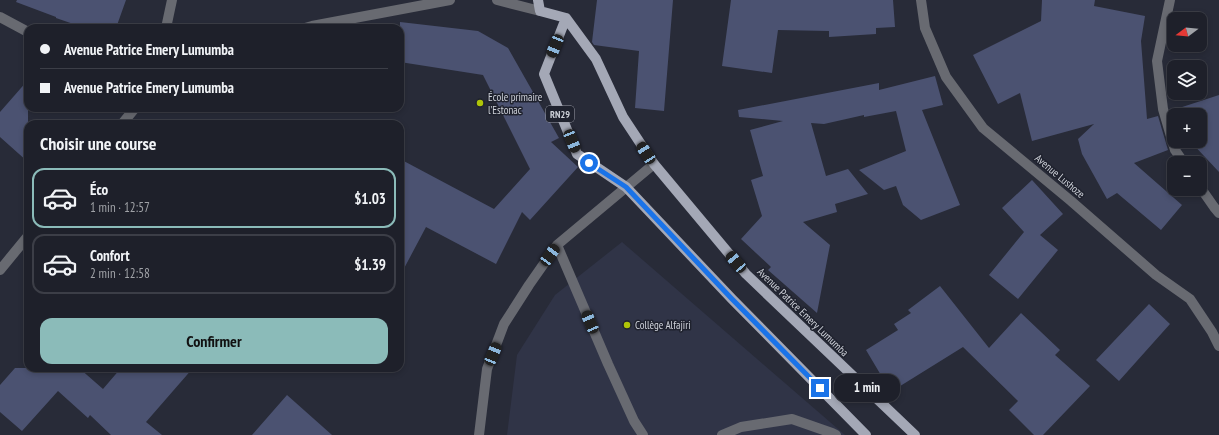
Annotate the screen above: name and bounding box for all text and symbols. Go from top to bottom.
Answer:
north arrow [1167,12,1207,52]
map controls [1167,12,1207,196]
car [545,33,565,59]
text: Avenue Patrice Emery Lumumba [64,40,234,59]
button: layers [1167,60,1207,100]
text: Avenue Patrice Emery Lumumba [64,78,234,97]
place label: École primaire l’Estonac [488,90,543,117]
marker: École primaire l’Estonac [475,98,485,108]
road number: RN29 [546,106,574,122]
button: + [1167,108,1207,148]
car [562,128,582,154]
text: Choisir une course [40,132,157,155]
car [634,140,658,166]
street label: Avenue Lushoze [1032,151,1088,201]
route start [580,154,598,172]
button: − [1167,156,1207,196]
icon: car [42,180,78,216]
text: Éco [90,180,108,199]
text: $1.03 [354,189,386,208]
text: 1 min · 12:57 [90,199,150,216]
car [538,242,562,268]
icon: car [42,246,78,282]
text: Confort [90,246,130,265]
car [724,249,748,275]
text: $1.39 [354,255,386,274]
text: 2 min · 12:58 [90,265,150,282]
street label: Avenue Patrice Emery Lumumba [755,265,851,359]
car [580,309,600,335]
button: Confirmer [40,318,388,364]
place label: Collège Alfajiri [635,318,691,332]
marker: Collège Alfajiri [622,320,632,330]
car [483,341,503,367]
callout: 1 min [834,374,900,402]
route end [811,379,829,397]
text: 1 min [854,379,880,396]

